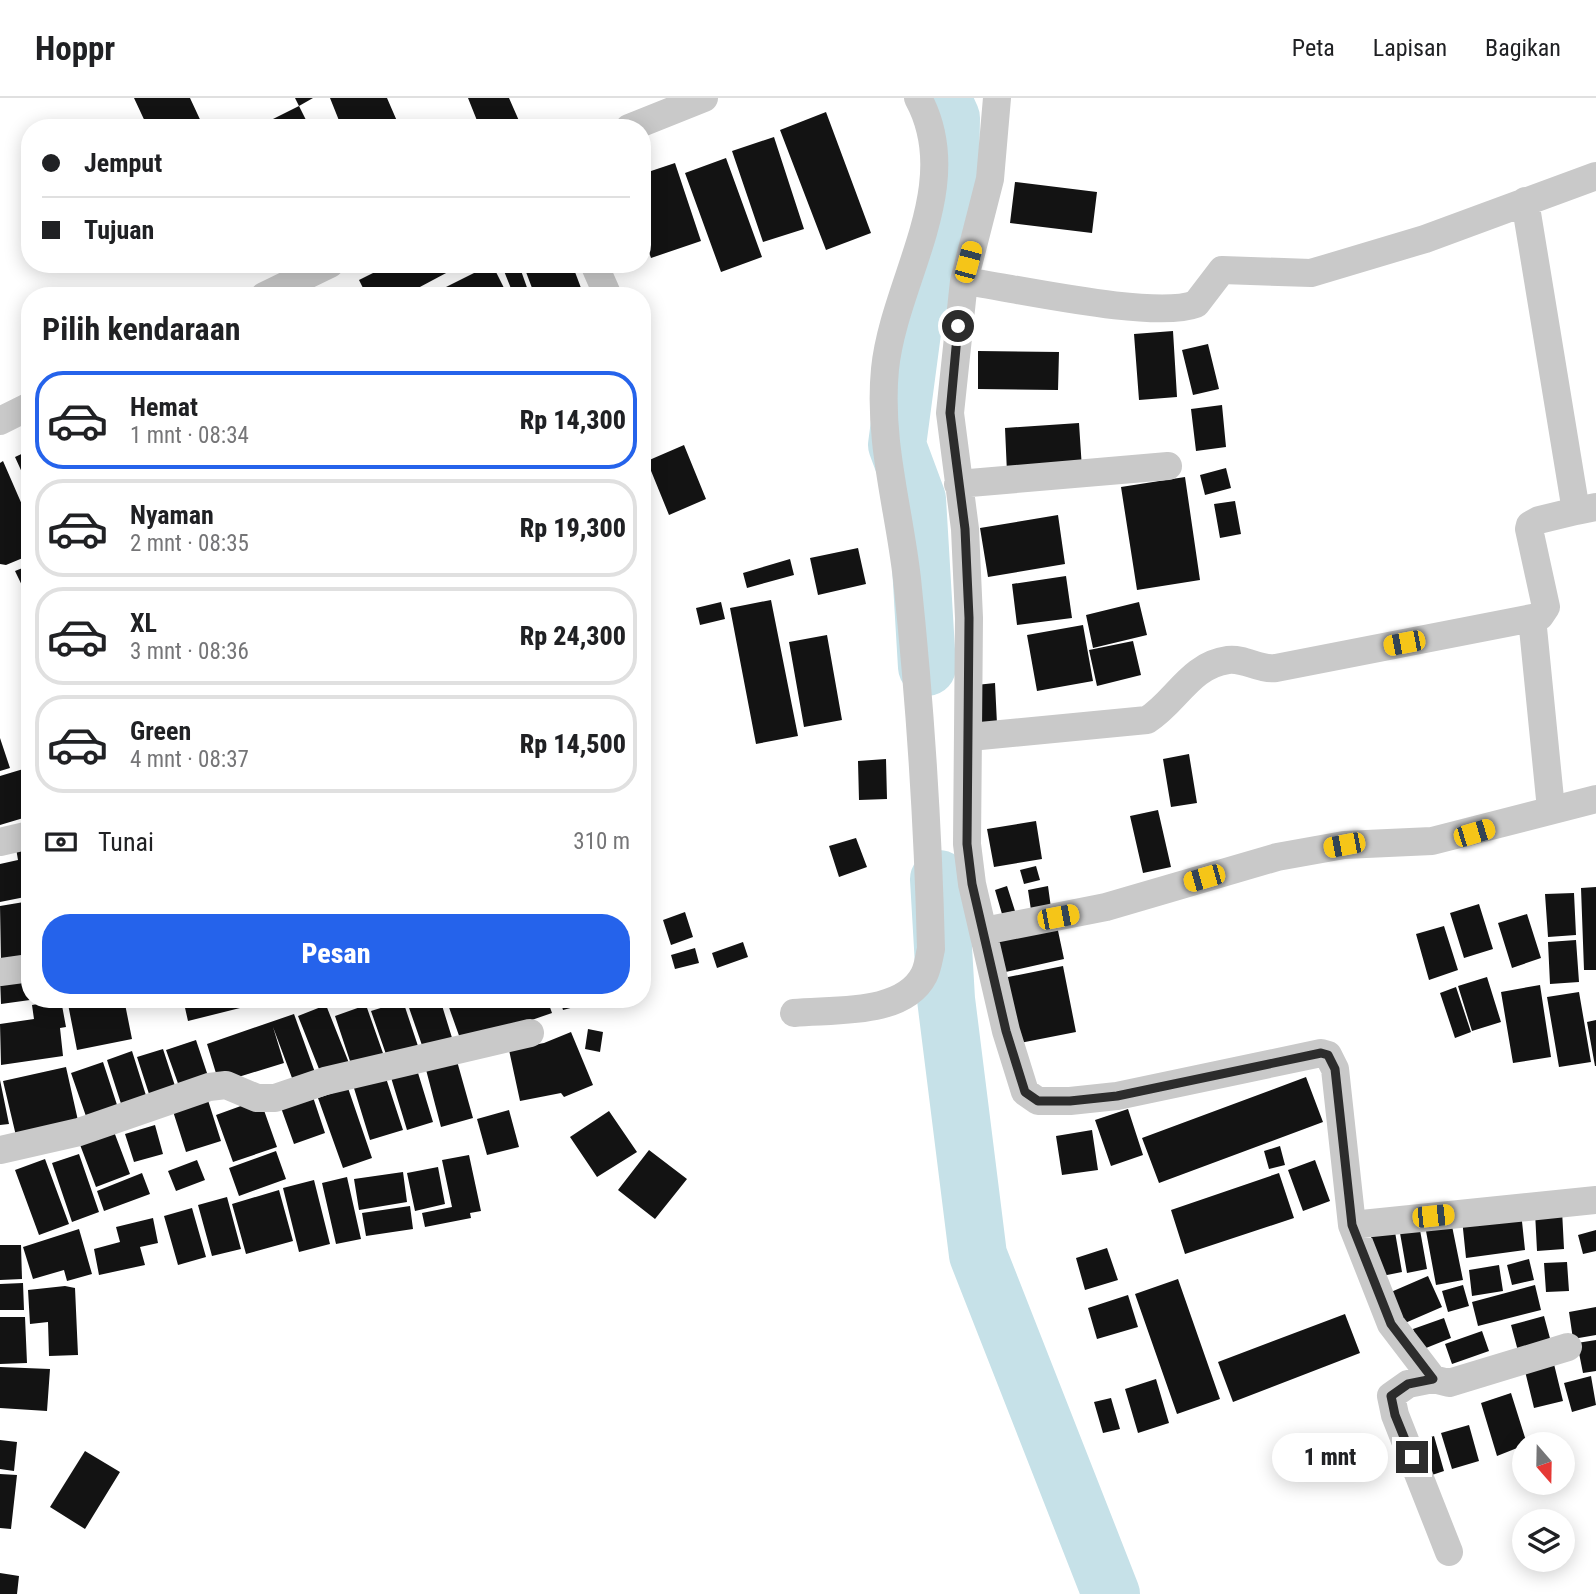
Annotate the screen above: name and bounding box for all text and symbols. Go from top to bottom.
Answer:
text: Hoppr [35,29,115,68]
text: Peta [1292,34,1335,62]
text: Lapisan [1373,34,1447,62]
text: Bagikan [1485,34,1561,62]
text: Jemput [84,148,162,178]
text: Tujuan [84,215,154,245]
car [953,239,984,285]
text: Pilih kendaraan [42,310,241,348]
route start [942,310,974,342]
icon: car [46,389,109,452]
text: Hemat [130,392,198,422]
text: Rp 14,300 [520,405,626,435]
text: 1 mnt · 08:34 [130,422,249,449]
icon: car [46,497,109,560]
text: Nyaman [130,500,214,530]
text: Rp 19,300 [520,513,626,543]
text: 2 mnt · 08:35 [130,530,249,557]
icon: car [46,605,109,668]
text: XL [130,608,157,638]
text: Rp 24,300 [520,621,626,651]
car [1382,629,1427,657]
text: 3 mnt · 08:36 [130,638,249,665]
icon: car [46,713,109,776]
text: Green [130,716,191,746]
text: Rp 14,500 [520,729,626,759]
text: 4 mnt · 08:37 [130,746,249,773]
car [1451,817,1498,849]
icon: cash [42,823,80,861]
text: Tunai [98,827,154,857]
text: 310 m [573,828,630,855]
car [1322,831,1367,859]
car [1181,862,1228,894]
car [1036,903,1081,931]
button: Pesan [42,914,630,994]
car [1412,1203,1455,1229]
callout: 1 mnt [1272,1432,1388,1482]
north arrow [1512,1432,1575,1494]
map controls [1512,1432,1575,1572]
route end [1396,1441,1428,1473]
text: 1 mnt [1304,1444,1356,1471]
button: layers [1512,1509,1575,1572]

